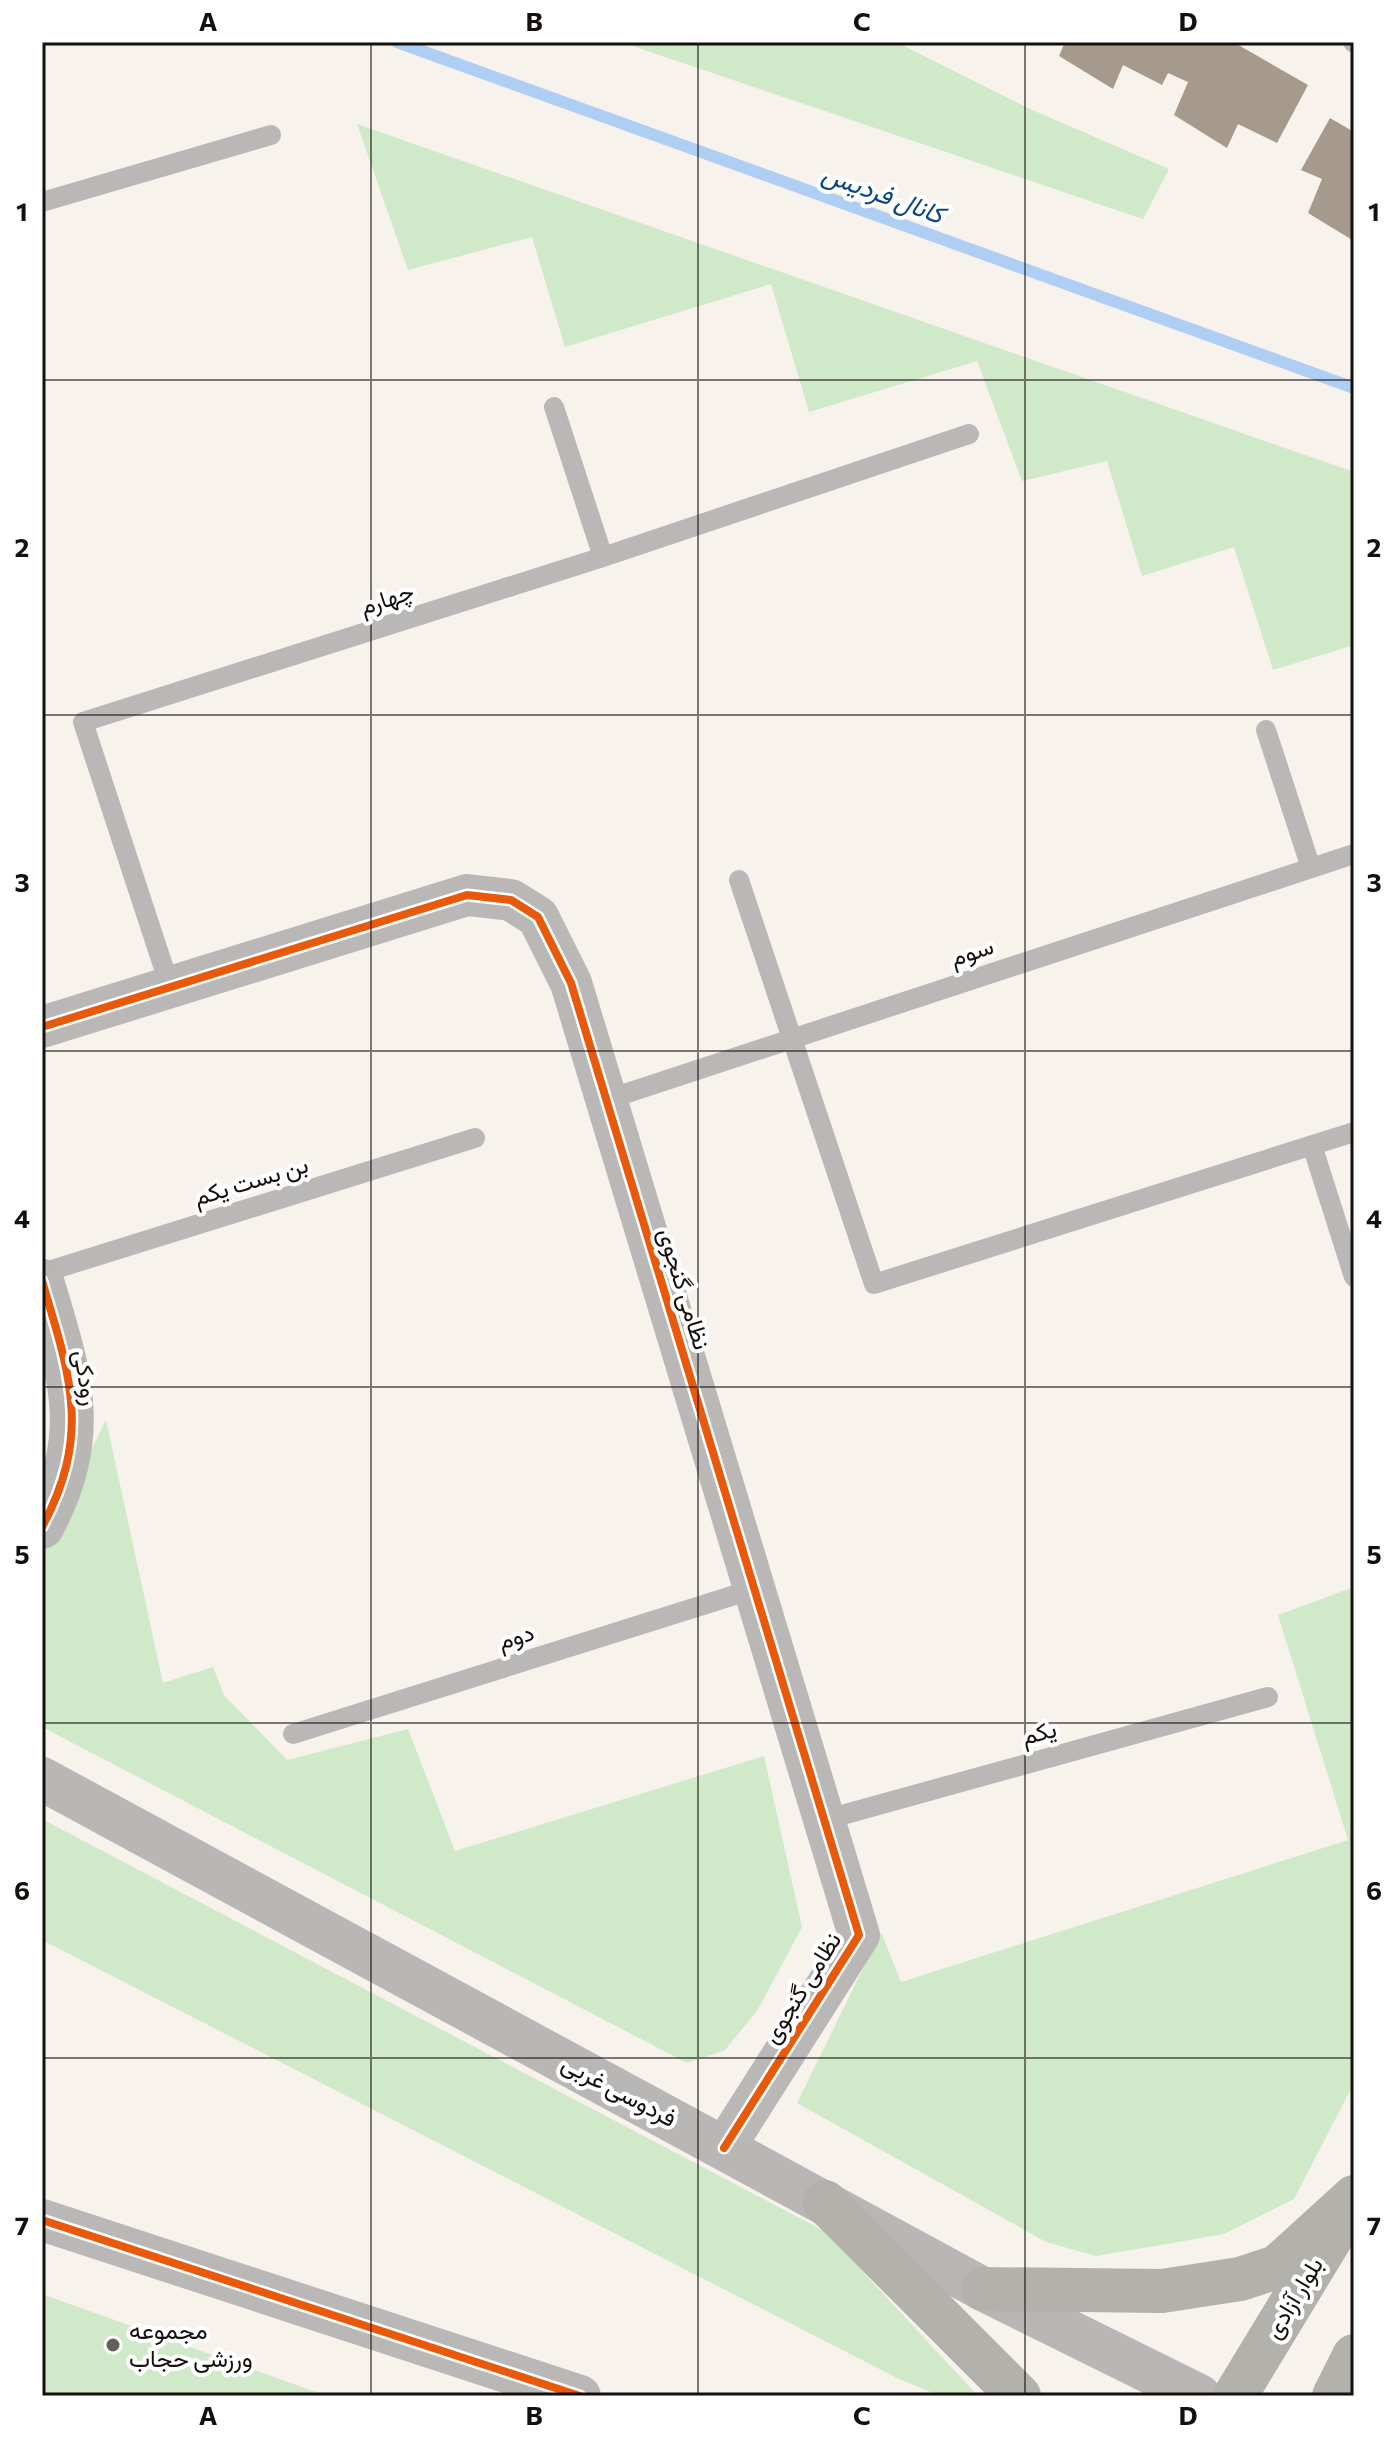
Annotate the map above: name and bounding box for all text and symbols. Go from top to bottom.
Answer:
text: A [199,5,218,36]
text: B [525,5,543,36]
text: C [853,5,871,36]
text: D [1178,5,1198,36]
water label: کانال فردیس [818,156,953,232]
text: 1 [16,195,28,226]
text: 1 [1368,195,1380,226]
text: 2 [15,531,29,562]
text: 2 [1367,531,1381,562]
street label: چهارم [356,575,418,623]
text: 3 [14,866,30,897]
text: 3 [1366,866,1382,897]
street label: سوم [946,930,998,974]
street label: بن بست یکم [190,1148,312,1214]
text: 4 [14,1202,30,1233]
text: 4 [1366,1202,1382,1233]
street label: نظامی گنجوی [651,1224,718,1353]
street label: رودکی [67,1348,106,1408]
text: 5 [14,1538,30,1569]
text: 5 [1366,1538,1382,1569]
street label: دوم [494,1616,538,1658]
street label: یکم [1018,1713,1060,1753]
text: 6 [14,1874,30,1905]
text: 6 [1366,1874,1382,1905]
street label: نظامی گنجوی [755,1926,848,2049]
street label: فردوسی غربی [556,2047,682,2134]
text: 7 [15,2209,29,2240]
text: 7 [1367,2209,1381,2240]
street label: بلوار آزادی [1257,2251,1330,2344]
place label: مجموعه ورزشی حجاب [129,2315,253,2374]
marker: مجموعه ورزشی حجاب [104,2336,122,2354]
text: A [199,2399,218,2430]
text: B [525,2399,543,2430]
text: C [853,2399,871,2430]
text: D [1178,2399,1198,2430]

